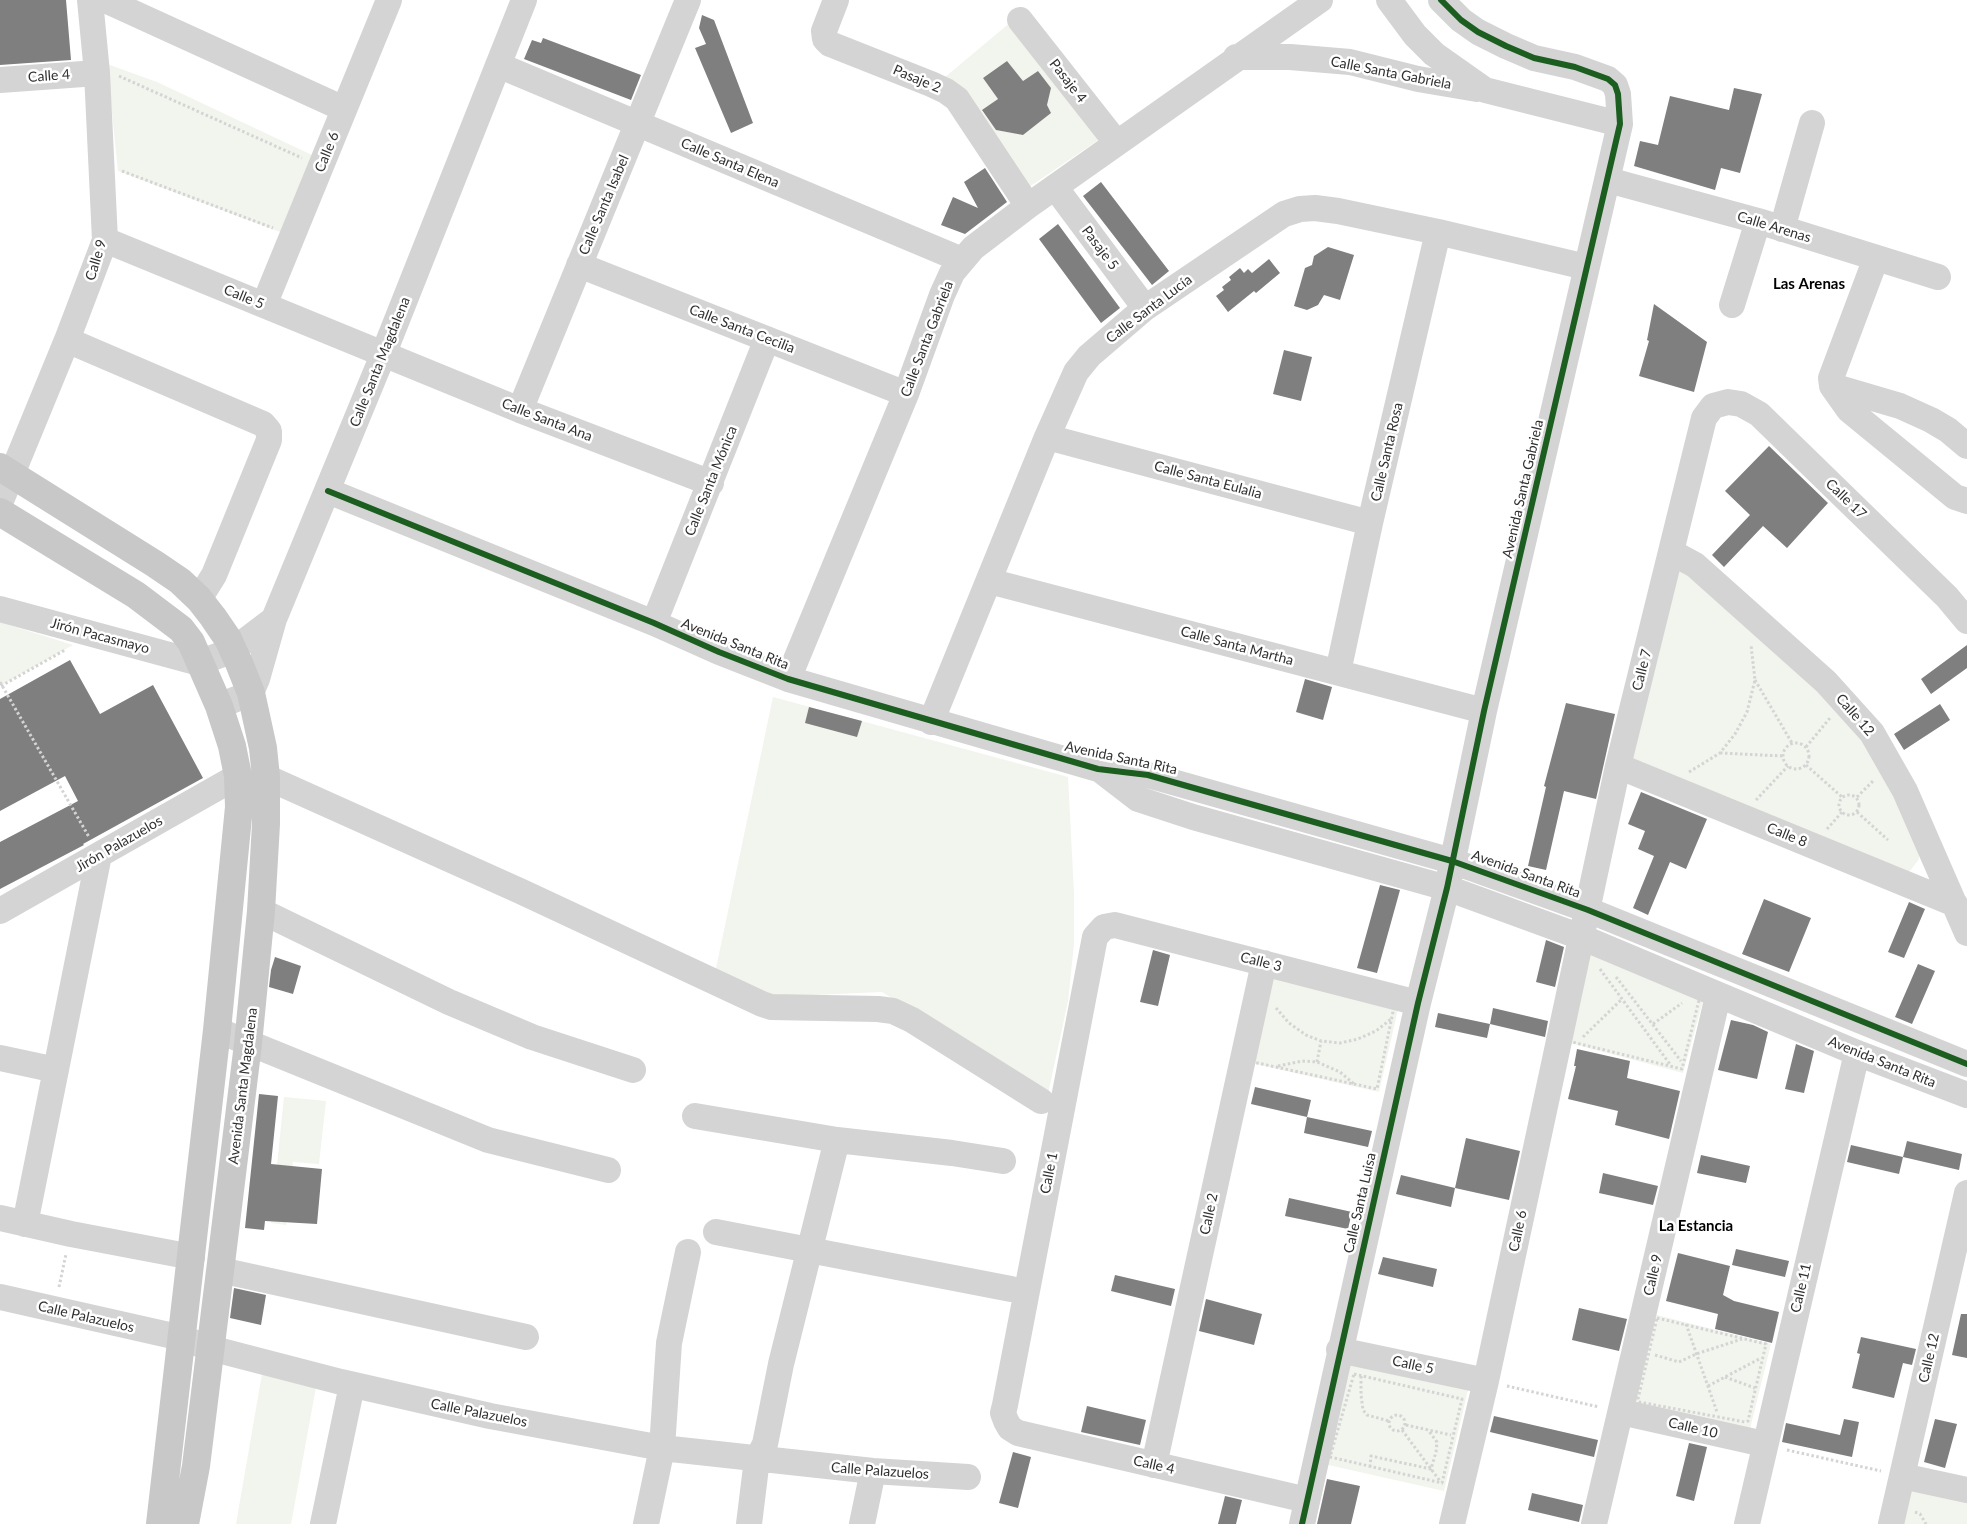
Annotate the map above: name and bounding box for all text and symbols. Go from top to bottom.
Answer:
street label: Calle Santa Gabriela [1329,53,1453,93]
street label: Pasaje 4 [1046,56,1090,106]
street label: Pasaje 2 [890,61,944,97]
street label: Calle 4 [27,66,71,86]
street label: Calle 6 [311,129,343,175]
street label: Calle Santa Elena [678,135,782,191]
street label: Calle Santa Isabel [575,153,633,257]
street label: Calle Arenas [1735,208,1813,246]
street label: Pasaje 5 [1078,223,1122,273]
street label: Calle 9 [82,237,110,283]
street label: Calle Santa Lucía [1103,271,1195,347]
district label: Las Arenas [1773,275,1845,293]
street label: Calle Santa Gabriela [897,279,957,399]
street label: Calle 5 [221,281,267,313]
street label: Calle Santa Magdalena [346,294,414,430]
street label: Calle Santa Cecilia [687,301,797,357]
street label: Calle Santa Ana [499,395,595,445]
street label: Calle Santa Rosa [1367,401,1407,503]
street label: Avenida Santa Gabriela [1499,418,1547,560]
street label: Calle Santa Mónica [681,424,741,538]
street label: Calle Santa Eulalia [1152,458,1264,502]
street label: Calle 17 [1822,476,1870,522]
street label: Jirón Pacasmayo [49,615,151,657]
street label: Avenida Santa Rita [679,615,791,673]
street label: Calle Santa Martha [1179,623,1295,669]
street label: Calle 7 [1629,648,1655,692]
street label: Calle 12 [1832,691,1878,739]
street label: Avenida Santa Rita [1063,738,1179,778]
street label: Jirón Palazuelos [73,812,165,876]
street label: Calle 8 [1764,819,1810,851]
street label: Avenida Santa Rita [1469,847,1583,901]
street label: Calle 3 [1239,949,1283,975]
street label: Avenida Santa Magdalena [225,1007,261,1165]
street label: Avenida Santa Rita [1826,1033,1938,1091]
street label: Calle 1 [1037,1151,1061,1195]
street label: Calle Santa Luisa [1340,1151,1380,1255]
street label: Calle 2 [1196,1192,1222,1236]
street label: Calle 6 [1505,1209,1531,1253]
district label: La Estancia [1659,1217,1733,1235]
street label: Calle 9 [1640,1253,1666,1297]
street label: Calle 11 [1787,1262,1815,1314]
street label: Calle Palazuelos [36,1298,136,1336]
street label: Calle 12 [1915,1332,1943,1384]
street label: Calle 5 [1391,1352,1435,1378]
street label: Calle Palazuelos [429,1395,529,1431]
street label: Calle 10 [1667,1414,1719,1442]
street label: Calle 4 [1132,1452,1176,1478]
street label: Calle Palazuelos [830,1459,930,1483]

